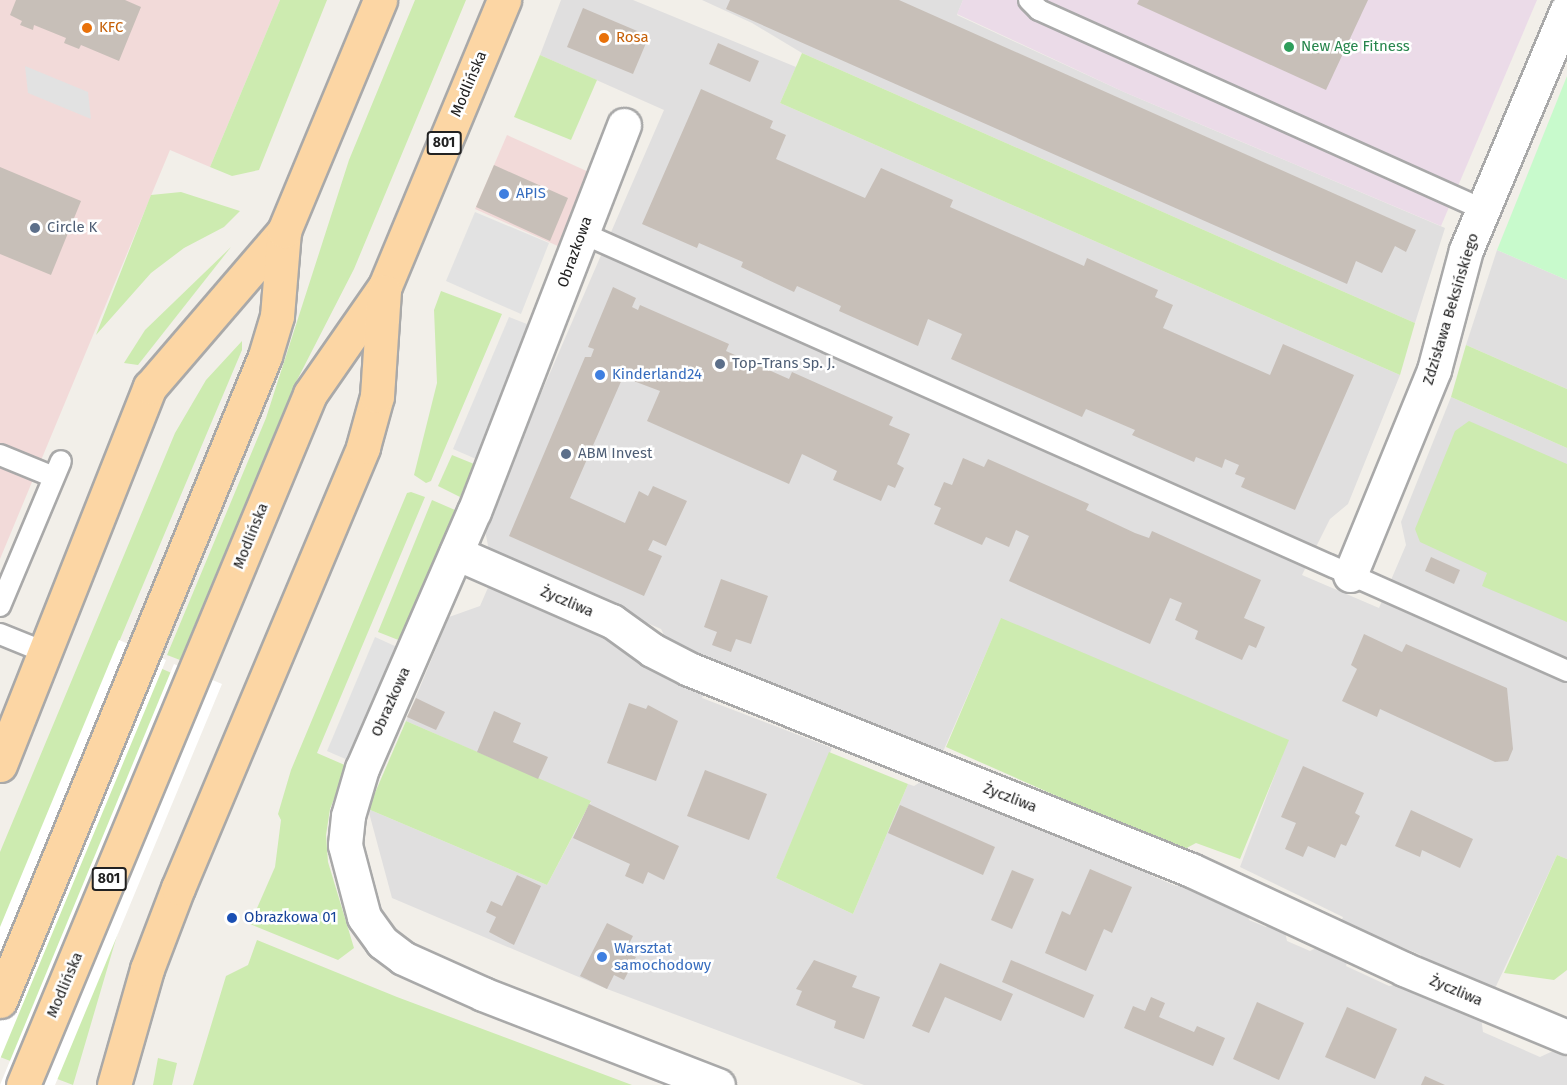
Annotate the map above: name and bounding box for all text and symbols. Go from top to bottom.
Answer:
place label: KFC [99,19,123,37]
marker: KFC [80,21,94,35]
place label: Rosa [616,29,649,47]
marker: Rosa [597,31,611,45]
place label: New Age Fitness [1301,38,1410,56]
marker: New Age Fitness [1282,40,1296,54]
street label: Modlińska [447,49,491,119]
road number: 801 [426,132,462,154]
place label: APIS [516,185,546,203]
marker: APIS [497,187,511,201]
street label: Obrazkowa [554,214,596,290]
place label: Circle K [47,219,97,237]
marker: Circle K [28,221,42,235]
street label: Zdzisława Beksińskiego [1419,231,1483,387]
place label: Top-Trans Sp. J. [732,355,835,373]
marker: Top-Trans Sp. J. [713,357,727,371]
place label: Kinderland24 [612,366,702,384]
marker: Kinderland24 [593,368,607,382]
place label: ABM Invest [578,445,652,463]
marker: ABM Invest [559,447,573,461]
street label: Modlińska [230,500,272,572]
street label: Życzliwa [538,583,596,621]
street label: Obrazkowa [368,664,414,740]
street label: Życzliwa [981,780,1039,816]
road number: 801 [91,868,127,890]
place label: Obrazkowa 01 [244,909,337,927]
marker: Obrazkowa 01 [225,911,239,925]
place label: Warsztat samochodowy [614,939,711,974]
street label: Modlińska [43,950,87,1020]
marker: Warsztat samochodowy [595,950,609,964]
street label: Życzliwa [1427,972,1485,1010]

